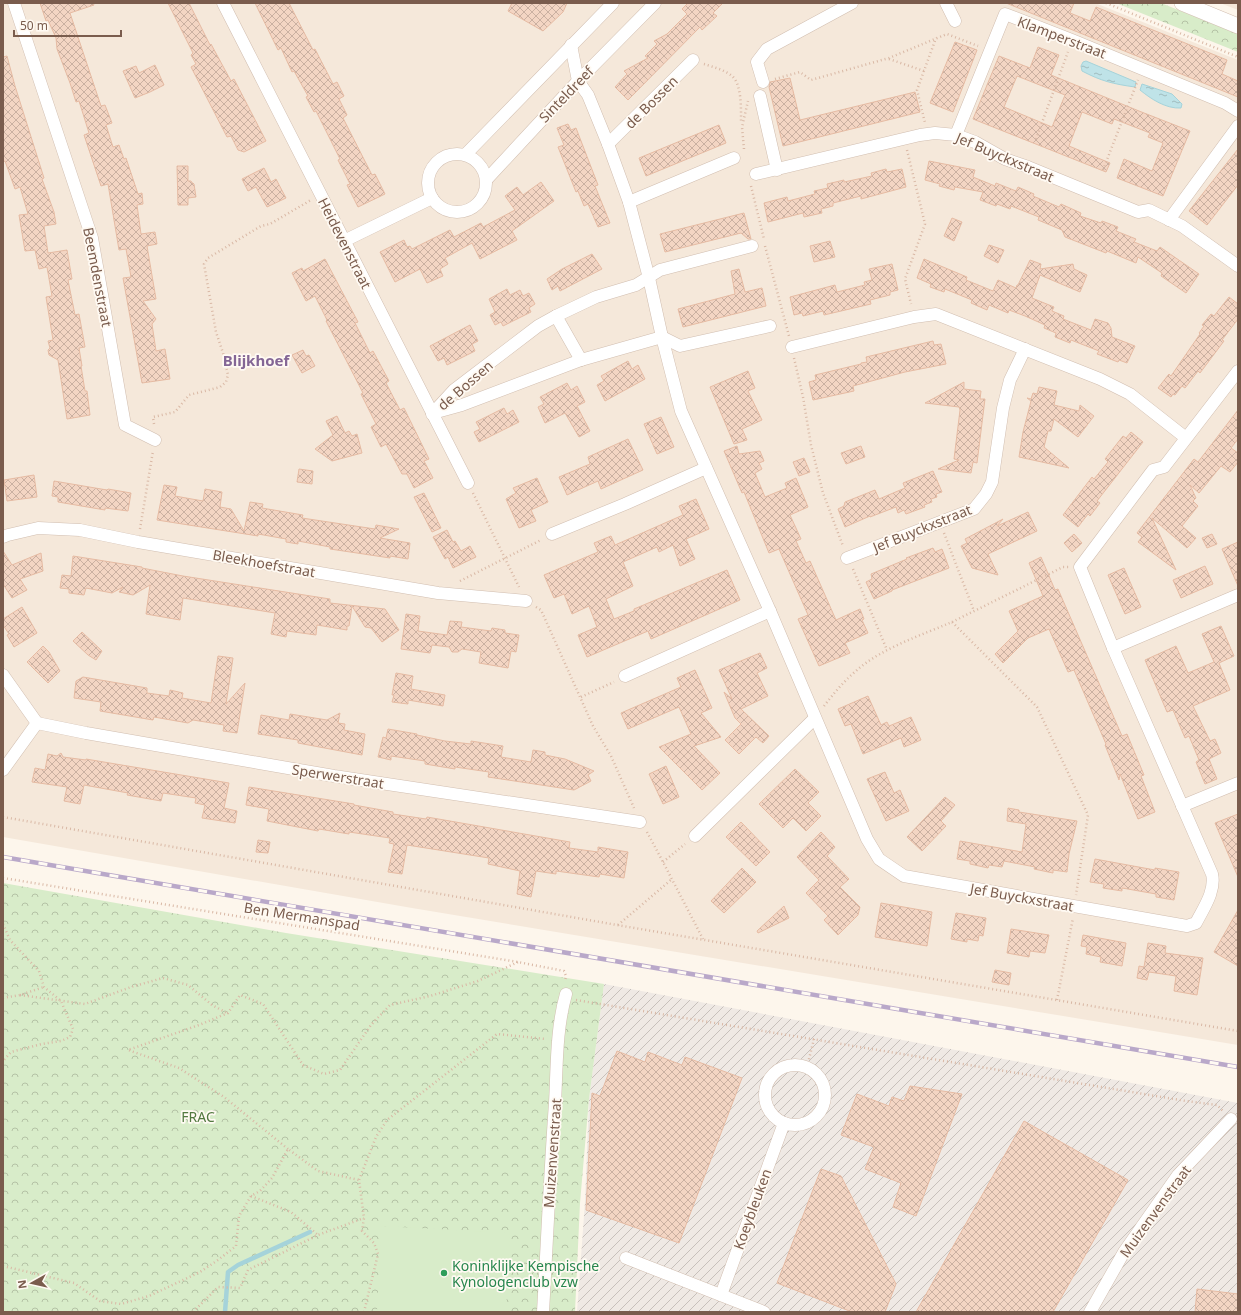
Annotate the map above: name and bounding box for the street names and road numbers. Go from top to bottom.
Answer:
street label: Klamperstraat [1015,11,1109,63]
street label: Sinteldreef [534,61,598,126]
street label: de Bossen [620,71,682,133]
street label: Jef Buyckxstraat [951,127,1057,186]
street label: Heidevenstraat [314,194,376,292]
street label: Beemdenstraat [79,226,117,328]
street label: de Bossen [433,356,497,414]
street label: Jef Buyckxstraat [868,500,974,557]
street label: Bleekhoefstraat [211,545,317,581]
street label: Sperwerstraat [291,759,385,793]
street label: Jef Buyckxstraat [967,878,1075,915]
street label: Ben Mermanspad [243,897,361,935]
street label: Muizenvenstraat [539,1098,565,1208]
street label: Muizenvenstraat [1115,1161,1195,1261]
street label: Koeybleuken [729,1166,775,1252]

